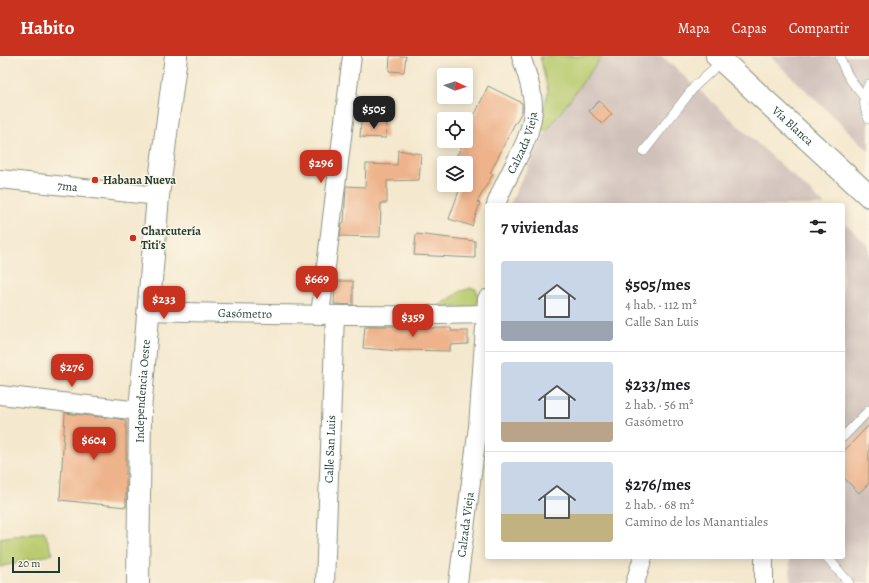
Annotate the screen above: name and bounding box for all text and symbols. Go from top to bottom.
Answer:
text: Habito [20,15,74,41]
text: Mapa [678,19,710,38]
text: Capas [732,19,767,38]
text: Compartir [789,19,849,38]
north arrow [437,68,473,104]
map controls [437,68,473,192]
pin: $505 [350,96,398,130]
text: $505 [362,100,386,117]
street label: Vía Blanca [768,102,817,149]
street label: Calzada Vieja [503,110,541,177]
button: locate [437,112,473,148]
pin: $296 [297,150,345,184]
text: $296 [309,154,333,171]
button: layers [437,156,473,192]
place label: Habana Nueva [103,172,176,188]
marker: Habana Nueva [90,175,100,185]
street label: 7ma [57,177,79,195]
text: 7 viviendas [501,216,579,239]
icon: filters [807,216,829,238]
place label: Charcutería Titi's [141,223,201,253]
marker: Charcutería Titi's [128,233,138,243]
pin: $669 [293,266,341,300]
text: $669 [305,270,329,287]
text: $505/mes [625,273,691,296]
icon: home [533,277,581,325]
pin: $233 [140,286,188,320]
text: $233 [152,290,176,307]
text: 4 hab. · 112 m² [625,296,697,313]
pin: $359 [389,304,437,338]
street label: Gasómetro [218,305,272,322]
text: $359 [401,308,425,325]
text: Calle San Luis [625,313,699,330]
street label: Independencia Oeste [132,339,154,443]
pin: $276 [48,354,96,388]
text: $276 [60,358,84,375]
text: $233/mes [625,373,690,396]
icon: home [533,378,581,426]
text: 2 hab. · 56 m² [625,396,694,413]
text: Gasómetro [625,413,684,430]
street label: Calle San Luis [321,415,339,484]
pin: $604 [70,427,118,461]
text: $604 [82,431,106,448]
text: $276/mes [625,473,691,496]
icon: home [533,478,581,526]
street label: Calzada Vieja [453,490,478,558]
text: 2 hab. · 68 m² [625,496,694,513]
text: Camino de los Manantiales [625,513,768,530]
scale bar [12,555,60,574]
text: 20 m [18,556,40,571]

